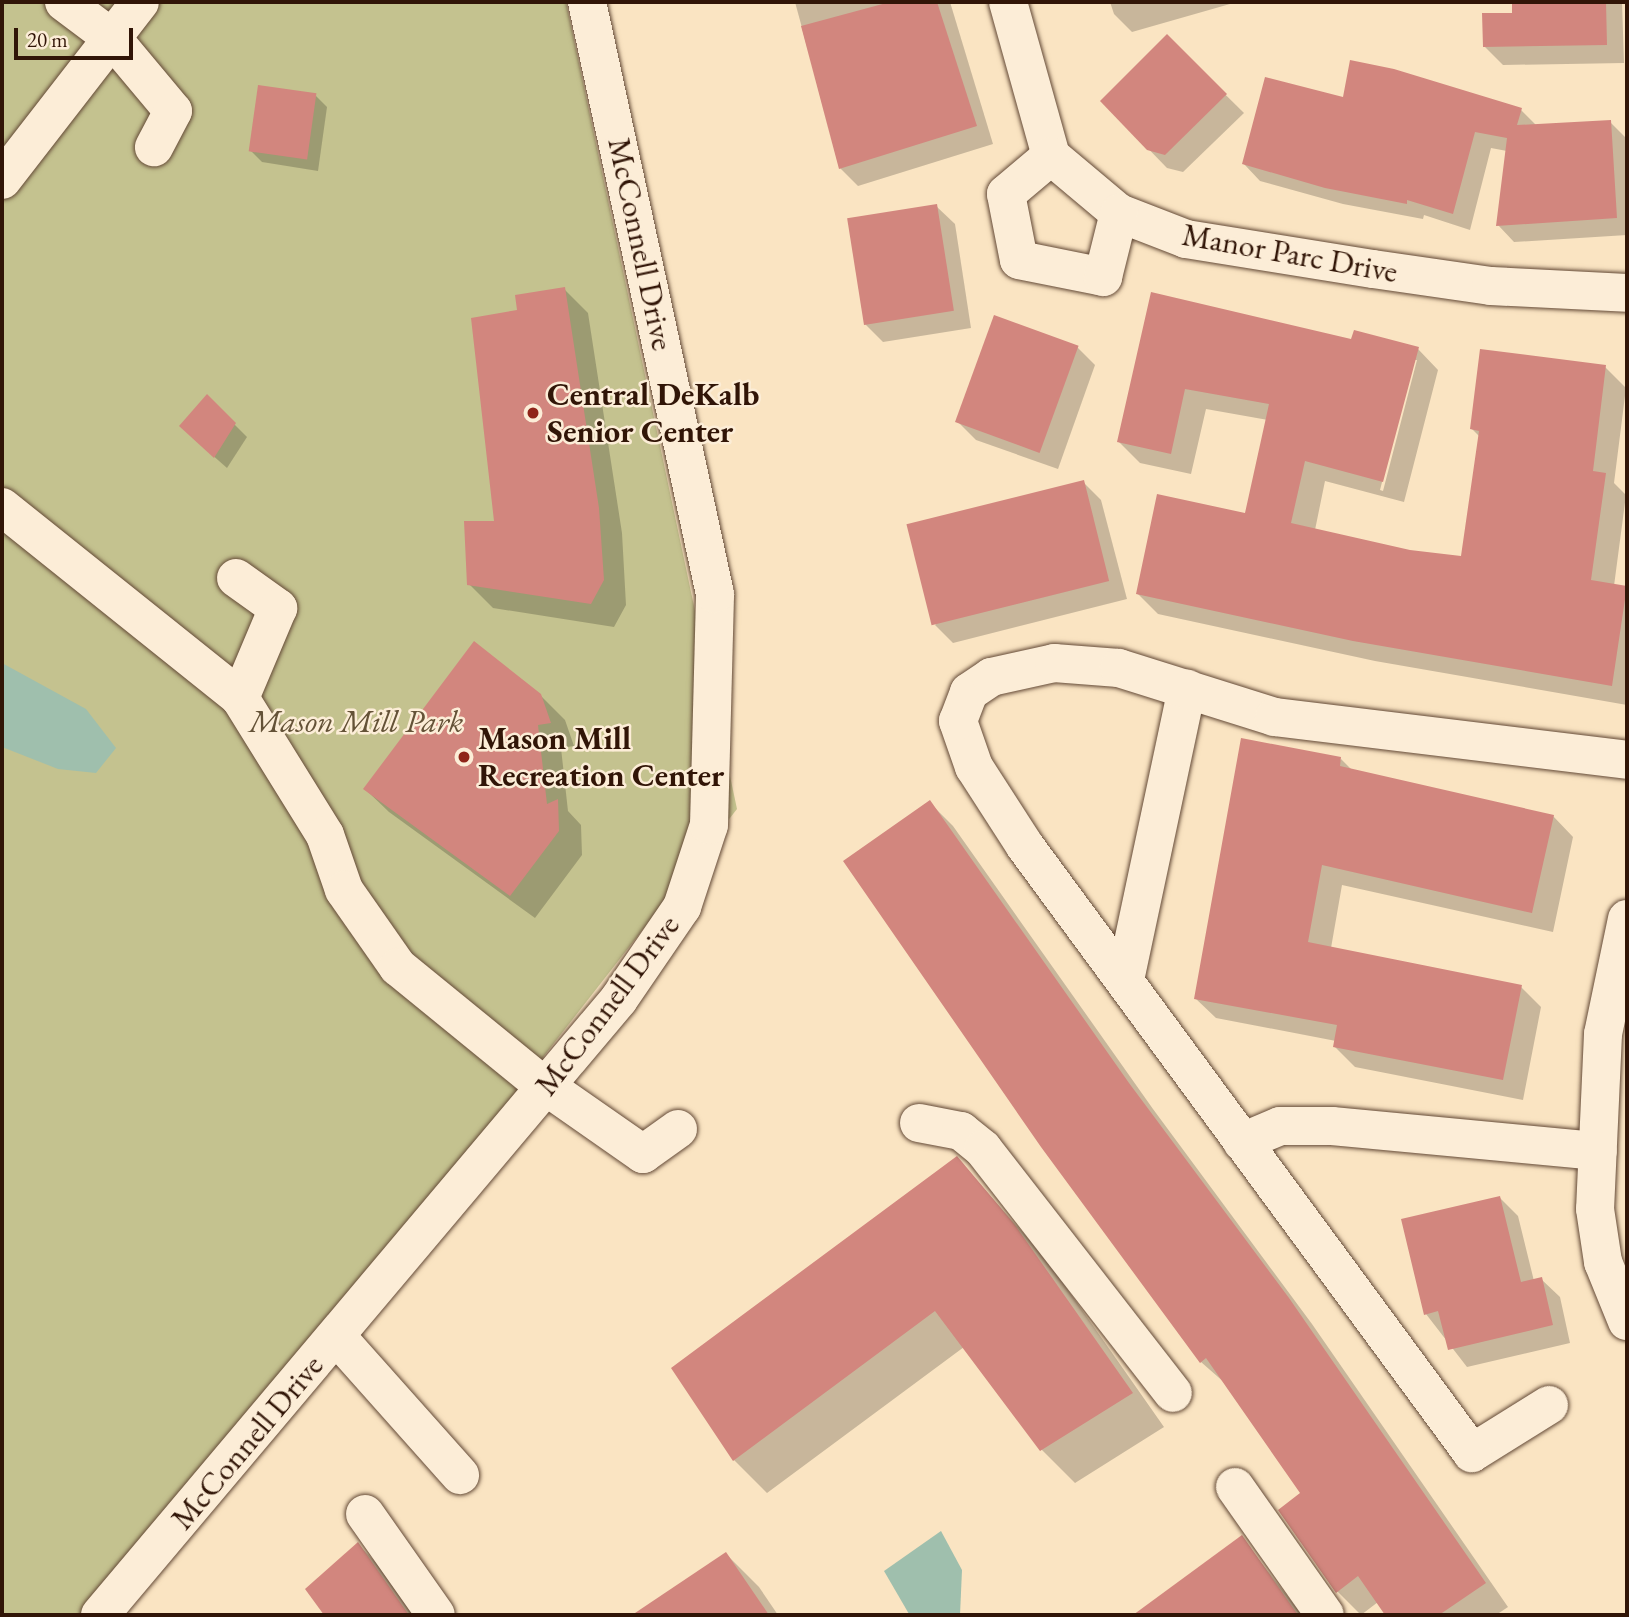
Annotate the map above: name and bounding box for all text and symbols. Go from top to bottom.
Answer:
scale bar [18,14,136,58]
text: 20 m [27,26,68,53]
street label: McConnell Drive [600,134,682,354]
street label: Manor Parc Drive [1179,215,1401,291]
place label: Central DeKalb Senior Center [547,376,759,451]
marker: Central DeKalb Senior Center [525,405,541,421]
park label: Mason Mill Park [249,702,463,740]
place label: Mason Mill Recreation Center [478,720,724,795]
marker: Mason Mill Recreation Center [456,749,472,765]
street label: McConnell Drive [527,907,687,1103]
street label: McConnell Drive [163,1347,331,1537]

